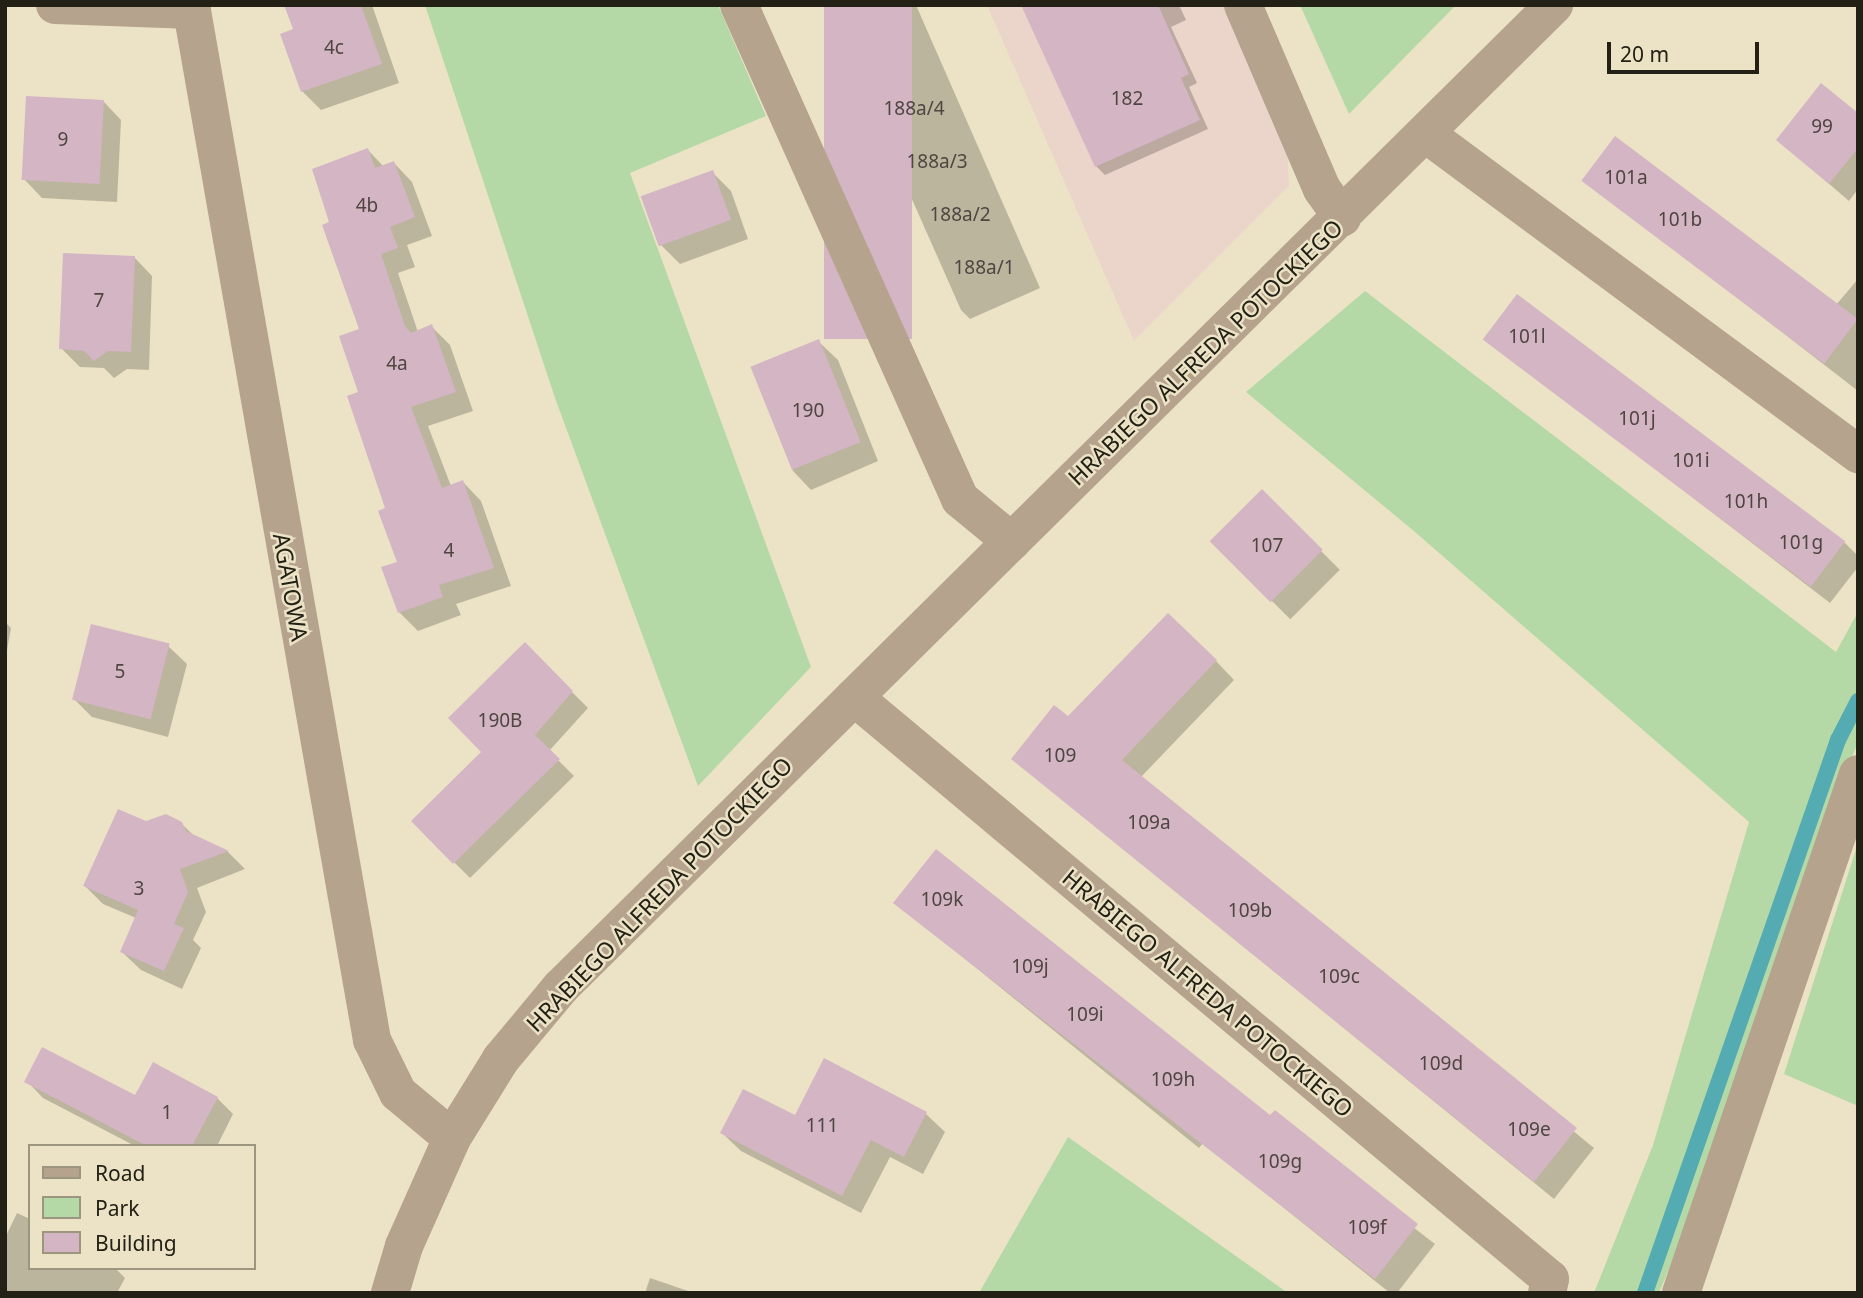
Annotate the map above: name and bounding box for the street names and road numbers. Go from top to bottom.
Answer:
street label: HRABIEGO ALFREDA POTOCKIEGO [1062,213,1348,491]
street label: AGATOWA [268,531,314,643]
street label: HRABIEGO ALFREDA POTOCKIEGO [520,751,798,1037]
street label: HRABIEGO ALFREDA POTOCKIEGO [1057,863,1359,1123]

